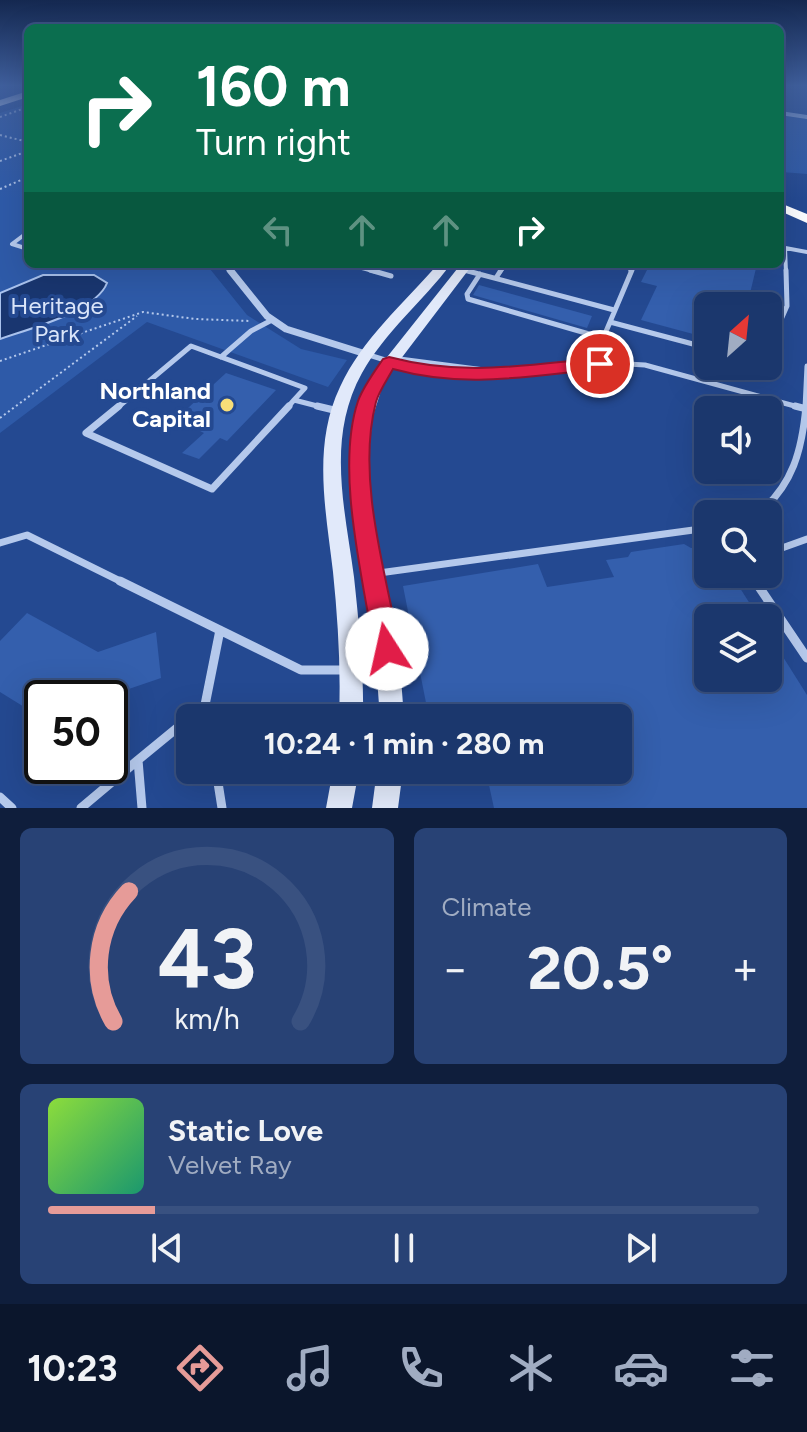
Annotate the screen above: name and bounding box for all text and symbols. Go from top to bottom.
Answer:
text: 160 m [196,53,351,120]
icon: right [64,56,168,160]
text: Turn right [196,121,351,164]
icon: left [256,208,300,252]
icon: ahead [340,208,384,252]
icon: ahead [424,208,468,252]
icon: right [508,208,552,252]
park label: Heritage Park [10,291,104,348]
north arrow [694,292,782,380]
map controls [694,292,782,692]
pin [566,330,634,398]
icon: arrive [578,342,622,386]
place label: Northland Capital [99,376,211,433]
marker: Northland Capital [218,396,236,414]
button: sound [694,396,782,484]
button: search [694,500,782,588]
button: layers [694,604,782,692]
position arrow [345,607,429,691]
speed limit sign: 50 [24,680,128,784]
text: 10:24 · 1 min · 280 m [264,725,544,762]
text: Climate [442,891,531,923]
text: 43 [157,909,256,1009]
text: 20.5° [527,932,673,1004]
text: − [442,942,469,995]
text: + [732,942,759,995]
text: km/h [174,1002,239,1036]
text: Static Love [168,1112,323,1149]
text: Velvet Ray [168,1149,292,1181]
icon: previous [145,1226,189,1270]
icon: pause [382,1226,426,1270]
icon: next [619,1226,663,1270]
icon: directions [172,1340,228,1396]
icon: music [282,1340,338,1396]
icon: phone [393,1340,449,1396]
icon: climate [503,1340,559,1396]
icon: car [613,1340,669,1396]
icon: filters [724,1340,780,1396]
text: 10:23 [27,1347,117,1390]

